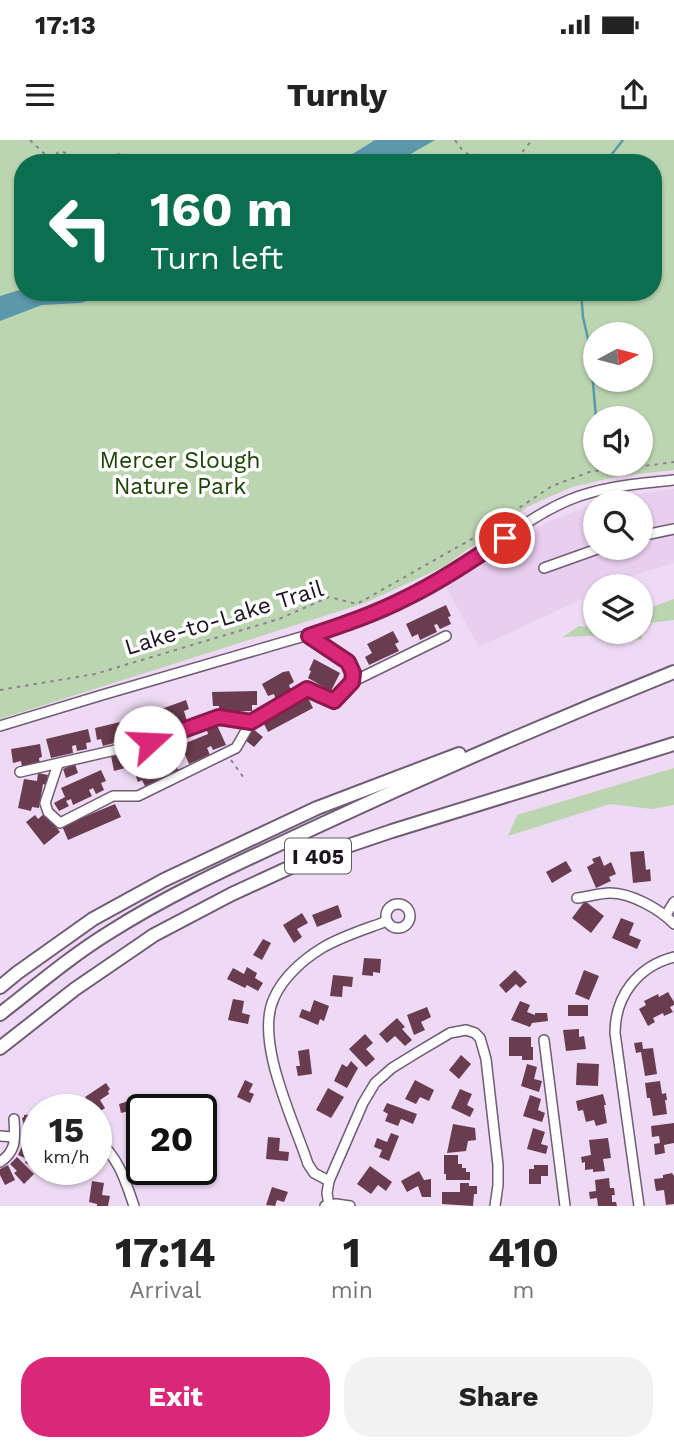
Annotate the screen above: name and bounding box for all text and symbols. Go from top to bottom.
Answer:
text: 17:13 [35,10,96,40]
icon: menu [21,76,59,114]
text: Turnly [287,76,387,114]
icon: share [615,76,653,114]
text: 160 m [150,180,293,238]
icon: left [35,182,126,273]
text: Turn left [150,239,283,277]
north arrow [583,322,653,392]
map controls [583,322,653,644]
button: sound [583,406,653,476]
park label: Mercer Slough Nature Park [100,447,260,500]
button: search [583,490,653,560]
pin [475,508,535,568]
icon: arrive [486,519,524,557]
button: layers [583,574,653,644]
street label: Lake-to-Lake Trail [121,575,327,661]
position arrow [113,705,187,779]
road number: I 405 [285,838,351,874]
speed limit sign: 20 [126,1094,217,1185]
text: 15 [49,1109,84,1151]
text: km/h [43,1146,90,1167]
text: 17:14 [115,1228,216,1277]
text: 1 [343,1228,361,1277]
text: 410 [488,1228,559,1277]
text: Arrival [129,1277,201,1304]
text: min [331,1277,373,1304]
text: m [512,1277,534,1304]
button: Exit [21,1357,330,1437]
button: Share [344,1357,653,1437]

